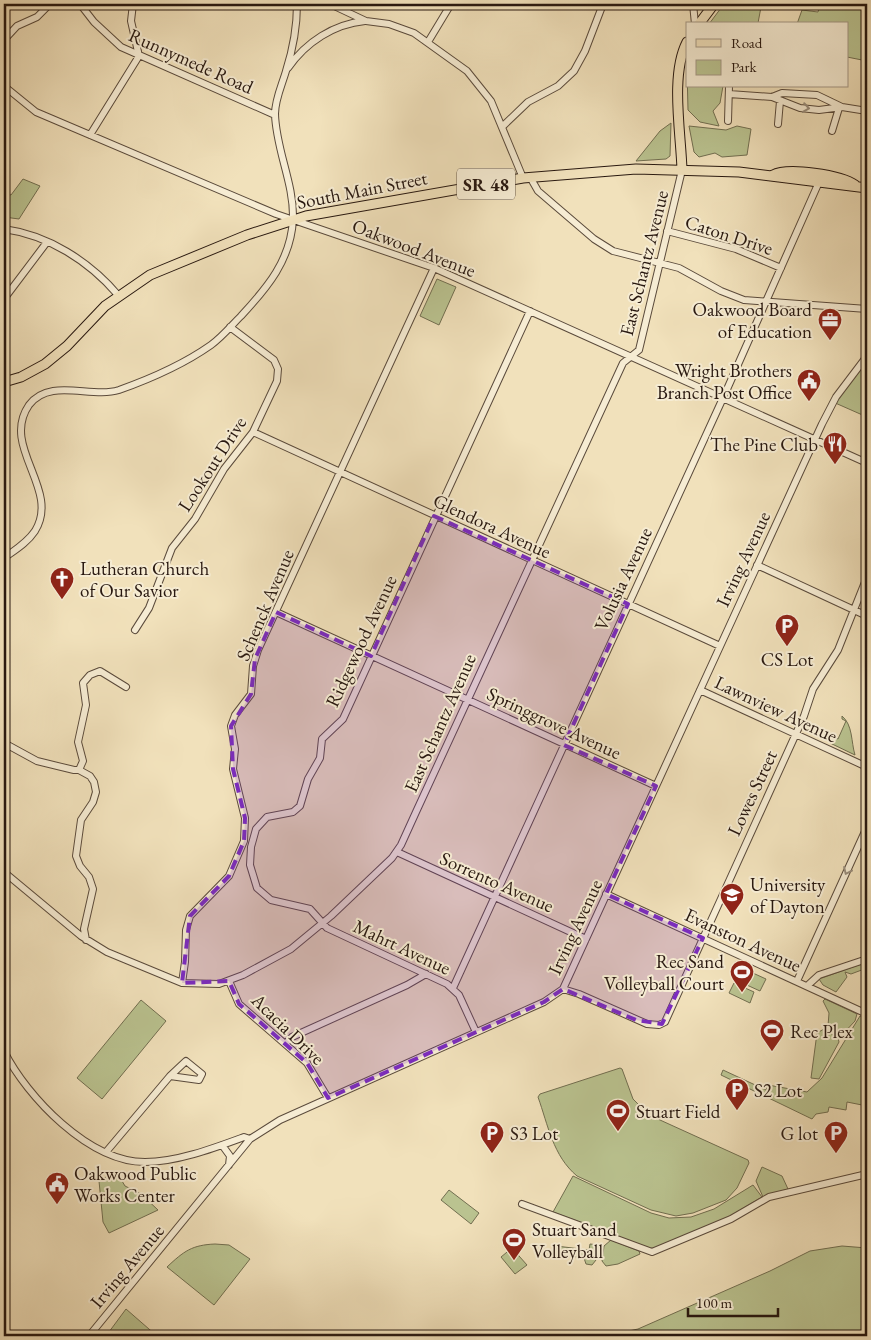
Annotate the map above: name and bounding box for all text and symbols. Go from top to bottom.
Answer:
street label: Runnymede Road [125,22,258,100]
legend [686,22,848,88]
text: Road [731,33,763,52]
text: Park [731,57,758,76]
one-way arrow [802,103,811,113]
street label: South Main Street [295,165,429,215]
road number: SR 48 [457,168,515,200]
street label: East Schantz Avenue [614,188,674,338]
street label: Caton Drive [682,209,776,261]
street label: Oakwood Avenue [349,213,479,283]
place label: Oakwood Board of Education [693,297,812,344]
office icon: Oakwood Board of Education [817,307,843,341]
place label: Wright Brothers Branch Post Office [657,358,792,405]
public building icon: Wright Brothers Branch Post Office [796,368,822,402]
street label: Lookout Drive [172,412,252,516]
restaurant icon: The Pine Club [822,431,848,465]
place label: The Pine Club [710,432,818,457]
street label: Glendora Avenue [429,488,555,564]
street label: Irving Avenue [710,507,776,611]
street label: Volusia Avenue [588,523,658,635]
street label: Schenck Avenue [230,545,300,665]
place label: Lutheran Church of Our Savior [80,556,209,603]
church icon: Lutheran Church of Our Savior [49,566,75,600]
street label: Ridgewood Avenue [319,571,403,711]
parking icon: CS Lot [774,613,800,647]
place label: CS Lot [761,647,813,672]
street label: East Schantz Avenue [398,650,482,796]
street label: Lawnview Avenue [711,670,841,748]
street label: Springgrove Avenue [483,681,625,765]
street label: Lowes Street [721,746,783,840]
street label: Sorrento Avenue [436,846,558,918]
one-way arrow [843,866,853,875]
place label: University of Dayton [750,872,826,919]
street label: Irving Avenue [542,875,608,979]
school or university icon: University of Dayton [719,882,745,916]
street label: Evanston Avenue [681,902,805,978]
street label: Mahrt Avenue [349,914,455,980]
place label: Rec Sand Volleyball Court [604,949,724,996]
sports icon: Rec Sand Volleyball Court [729,959,755,993]
street label: Acacia Drive [245,987,330,1070]
sports icon: Rec Plex [759,1018,785,1052]
place label: Rec Plex [790,1019,853,1044]
parking icon: S2 Lot [724,1077,750,1111]
place label: S2 Lot [754,1078,802,1103]
sports icon: Stuart Field [605,1098,631,1132]
place label: Stuart Field [636,1099,721,1124]
parking icon: S3 Lot [479,1120,505,1154]
parking icon: G lot [823,1120,849,1154]
place label: S3 Lot [510,1121,558,1146]
place label: G lot [780,1121,818,1146]
place label: Oakwood Public Works Center [74,1161,197,1208]
public building icon: Oakwood Public Works Center [44,1171,70,1205]
place label: Stuart Sand Volleyball [532,1217,617,1264]
street label: Irving Avenue [85,1219,169,1313]
sports icon: Stuart Sand Volleyball [501,1227,527,1261]
scale bar [688,1285,778,1317]
text: 100 m [696,1293,733,1312]

